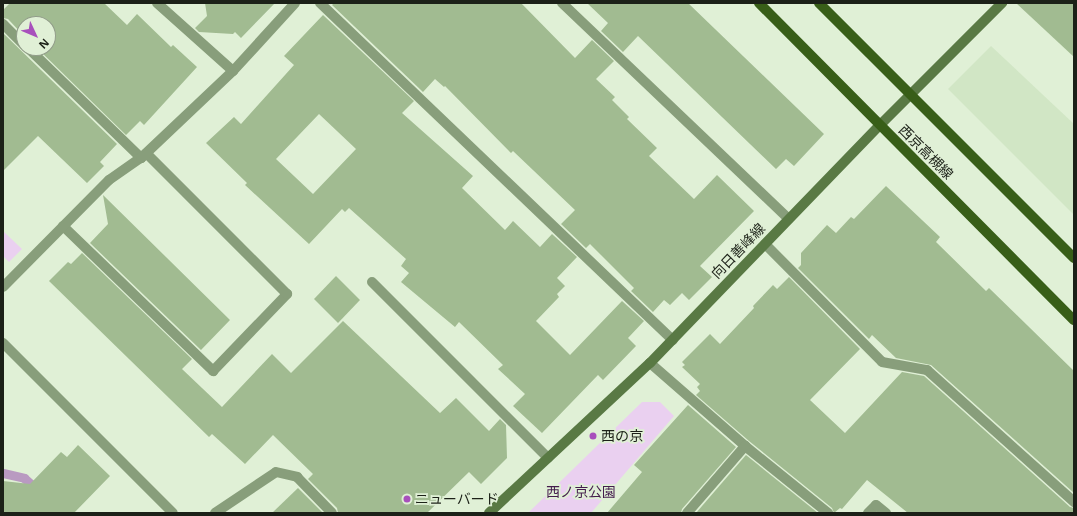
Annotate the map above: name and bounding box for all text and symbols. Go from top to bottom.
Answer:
north arrow [16,16,56,56]
text: N [36,36,53,52]
street label: 西京高槻線 [895,121,957,183]
street label: 向日善峰線 [708,220,768,282]
place label: 西の京 [601,428,643,444]
marker: 西の京 [588,431,598,441]
park label: 西ノ京公園 [546,484,616,500]
place label: ニューバード [415,491,499,507]
marker: ニューバード [402,494,412,504]

